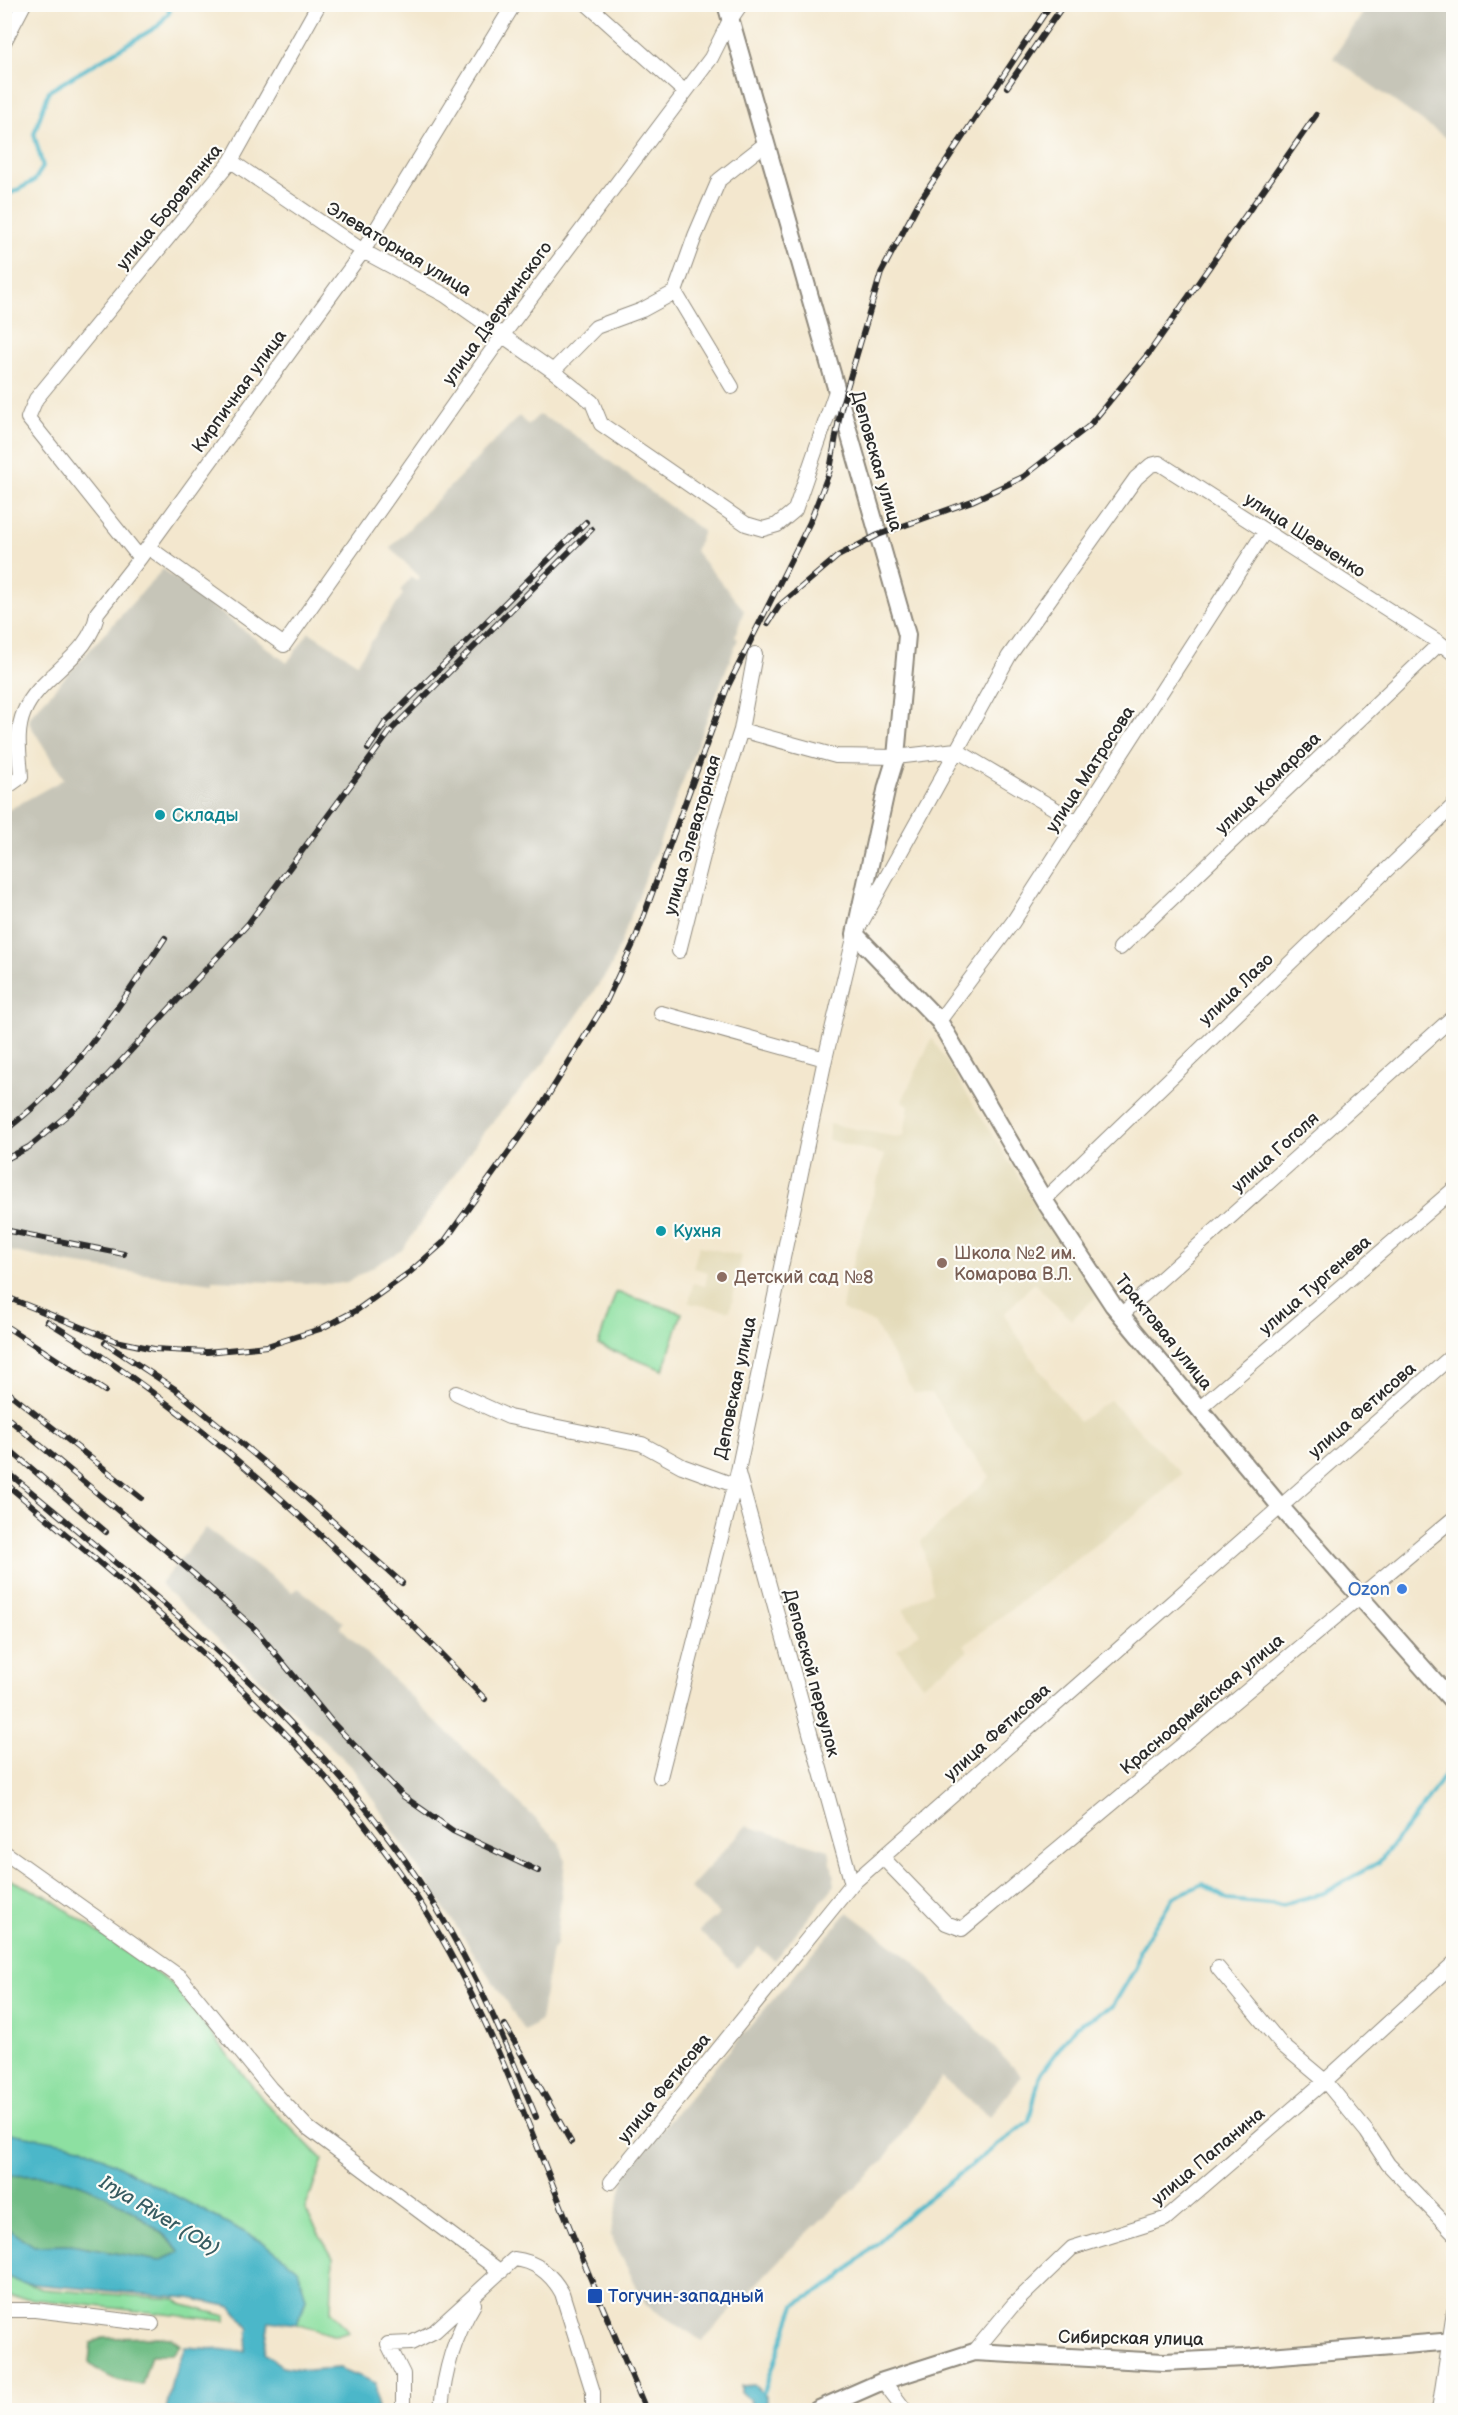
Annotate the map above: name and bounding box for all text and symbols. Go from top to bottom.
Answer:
street label: улица Боровлянка [112,140,227,274]
street label: Элеваторная улица [322,198,475,301]
street label: улица Дзержинского [438,237,557,389]
street label: Кирпичная улица [188,325,291,457]
street label: Деповская улица [846,388,907,534]
street label: улица Шевченко [1240,489,1369,582]
street label: улица Матросова [1042,702,1139,836]
street label: улица Комарова [1211,728,1325,839]
street label: улица Элеваторная [660,753,725,918]
place label: Склады [172,805,239,826]
marker: Склады [153,808,167,822]
street label: улица Лазо [1195,949,1278,1030]
street label: улица Гоголя [1227,1108,1323,1197]
place label: Кухня [673,1221,721,1242]
marker: Кухня [654,1224,668,1238]
street label: улица Тургенева [1255,1231,1376,1340]
place label: Школа №2 им. Комарова В.Л. [954,1243,1076,1285]
marker: Школа №2 им. Комарова В.Л. [935,1256,949,1270]
place label: Детский сад №8 [734,1267,873,1288]
marker: Детский сад №8 [715,1270,729,1284]
street label: Трактовая улица [1110,1270,1217,1395]
street label: Деповская улица [710,1314,761,1461]
street label: улица Фетисова [1304,1358,1421,1463]
place label: Ozon [1348,1579,1390,1600]
marker: Ozon [1395,1582,1409,1596]
street label: Деповской переулок [779,1587,844,1760]
street label: Красноармейская улица [1116,1630,1289,1779]
street label: улица Фетисова [940,1679,1055,1785]
street label: улица Фетисова [614,2029,715,2148]
street label: улица Папанина [1148,2103,1269,2210]
water label: Inya River (Ob) [94,2170,224,2261]
place label: Тогучин-западный [608,2286,764,2307]
marker: Тогучин-западный [586,2287,604,2305]
street label: Сибирская улица [1058,2327,1204,2350]

